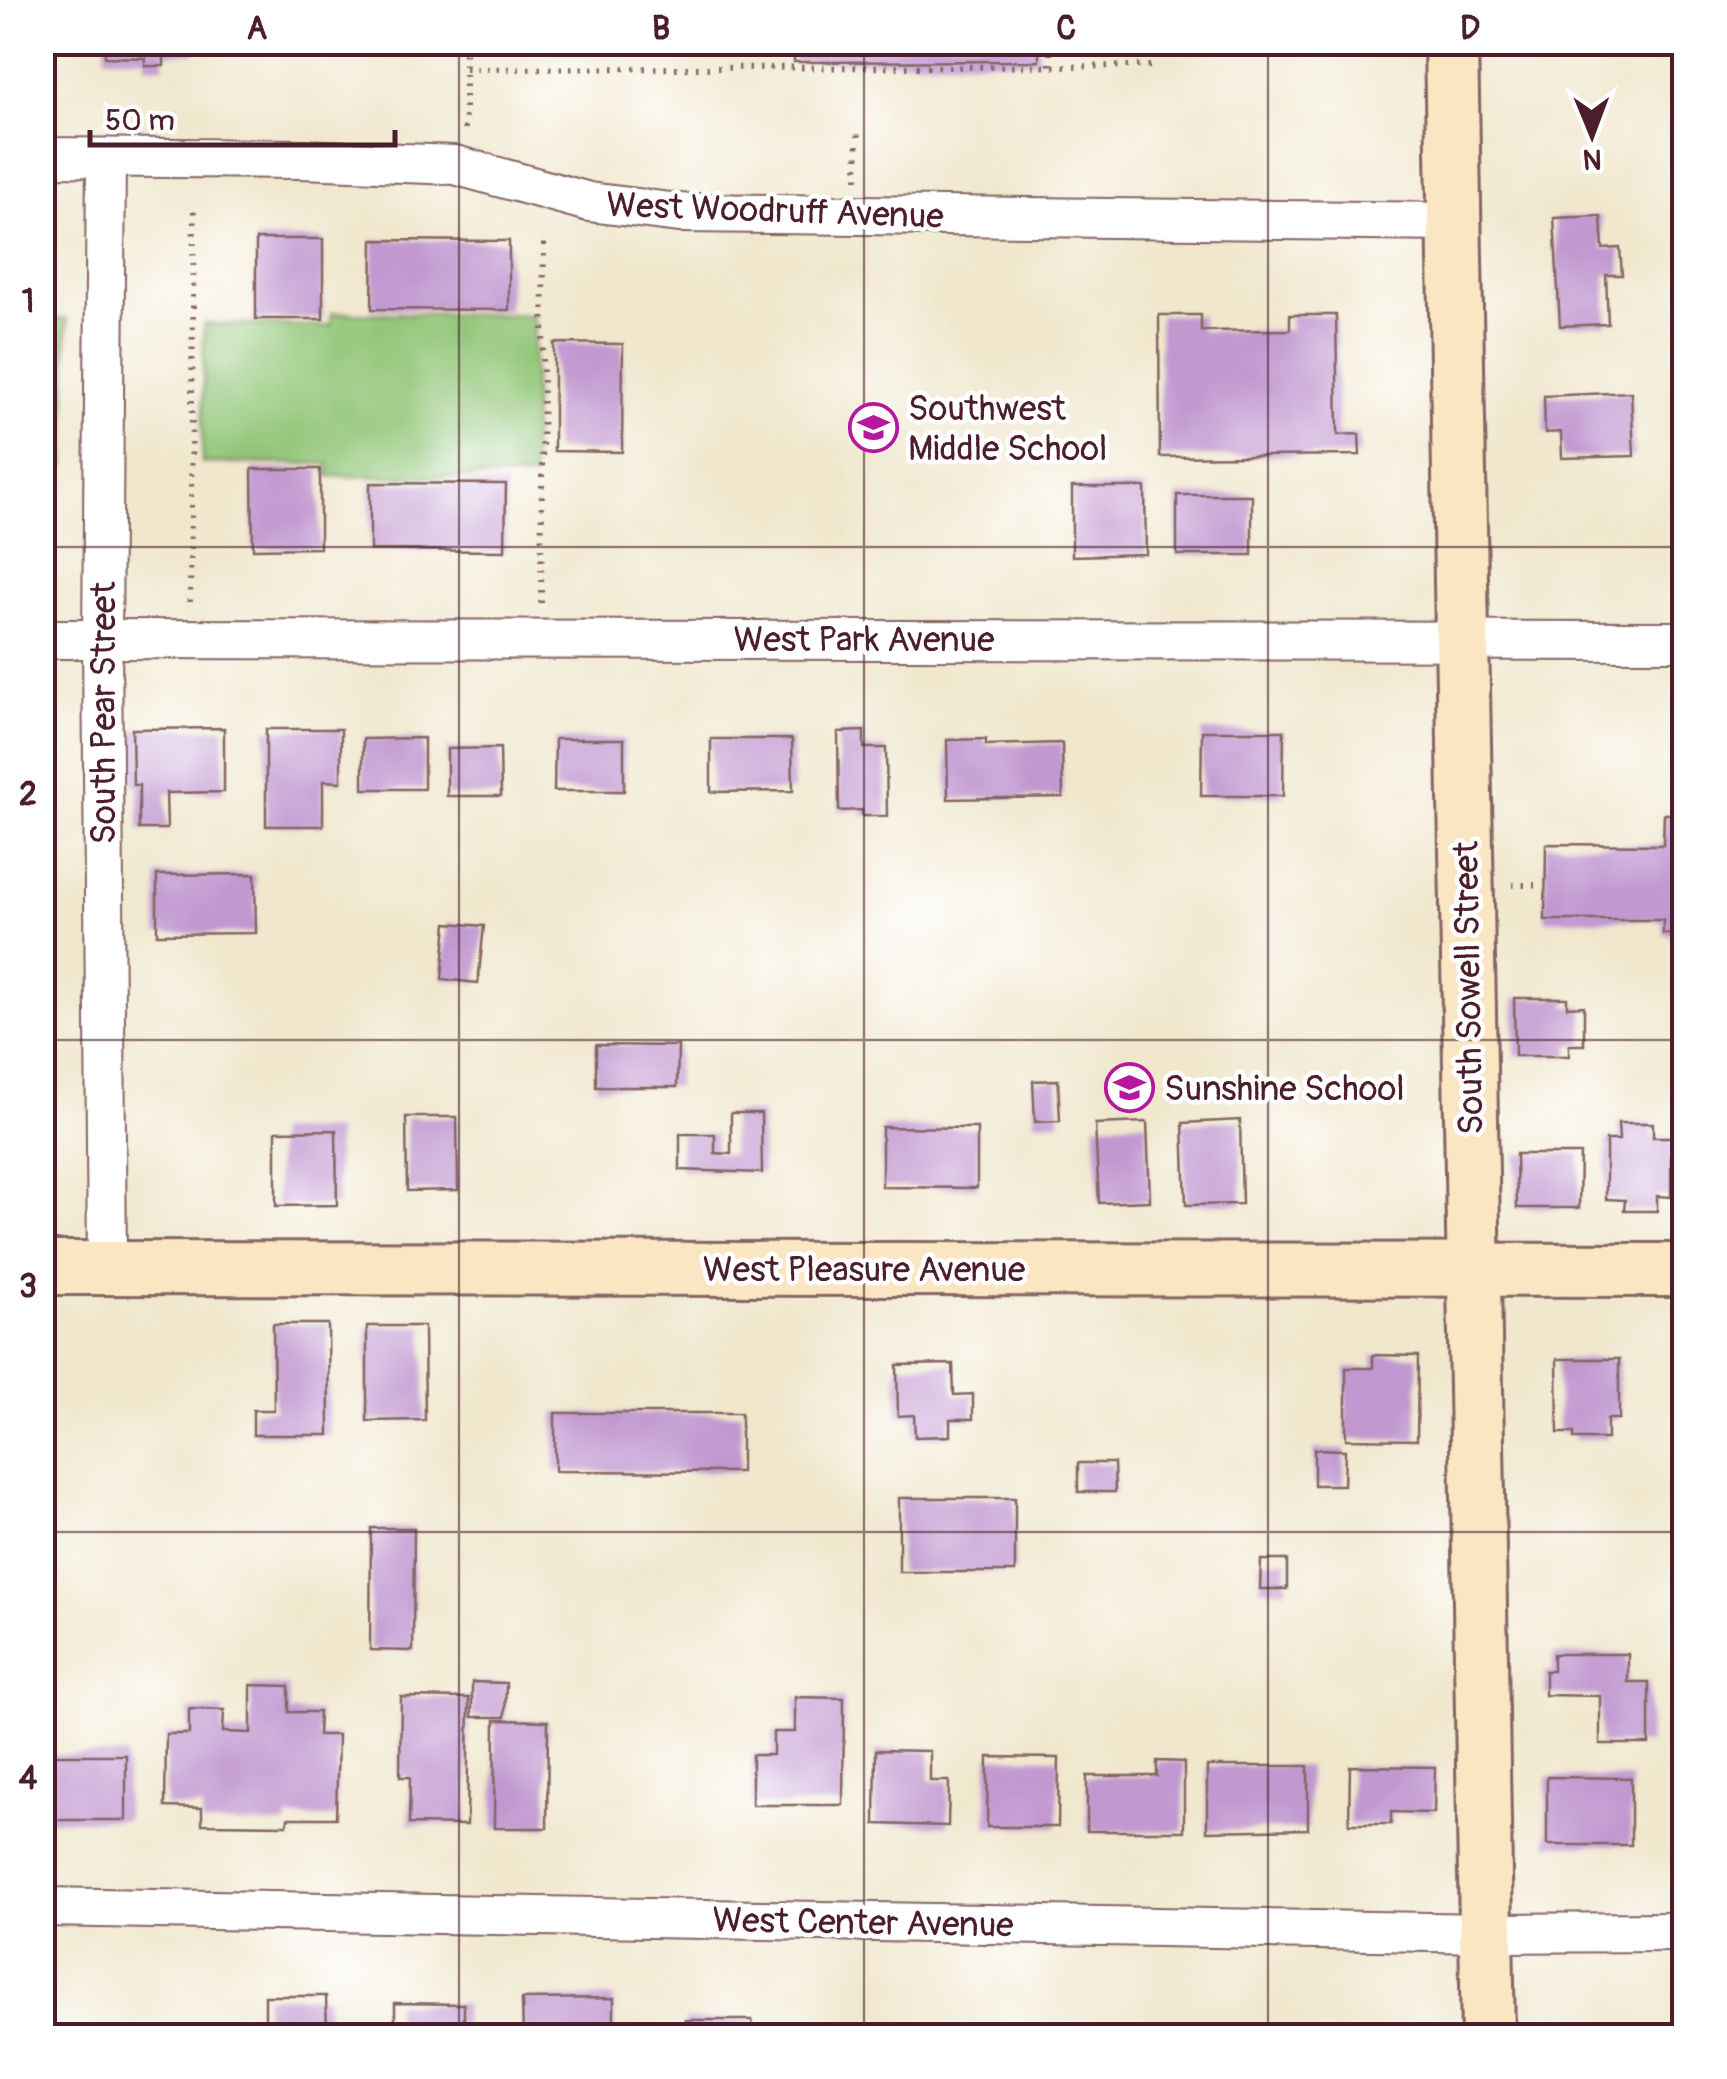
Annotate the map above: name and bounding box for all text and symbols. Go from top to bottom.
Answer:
text: A [247,9,268,49]
text: B [652,9,670,49]
text: C [1056,9,1076,49]
text: D [1460,9,1480,49]
scale bar [90,85,395,147]
north arrow [1542,85,1642,185]
text: 50 m [105,102,175,139]
text: N [1583,141,1602,176]
street label: West Woodruff Avenue [606,183,944,239]
text: 1 [22,282,34,322]
place label: Southwest Middle School [908,387,1107,471]
school or university icon: Southwest Middle School [847,402,899,454]
street label: South Pear Street [82,581,126,844]
street label: West Park Avenue [734,618,994,662]
text: 2 [19,775,37,815]
street label: South Sowell Street [1444,840,1494,1135]
school or university icon: Sunshine School [1103,1062,1155,1114]
place label: Sunshine School [1164,1067,1405,1111]
street label: West Pleasure Avenue [703,1248,1025,1292]
text: 3 [19,1267,37,1307]
text: 4 [19,1759,38,1799]
street label: West Center Avenue [712,1898,1014,1948]

